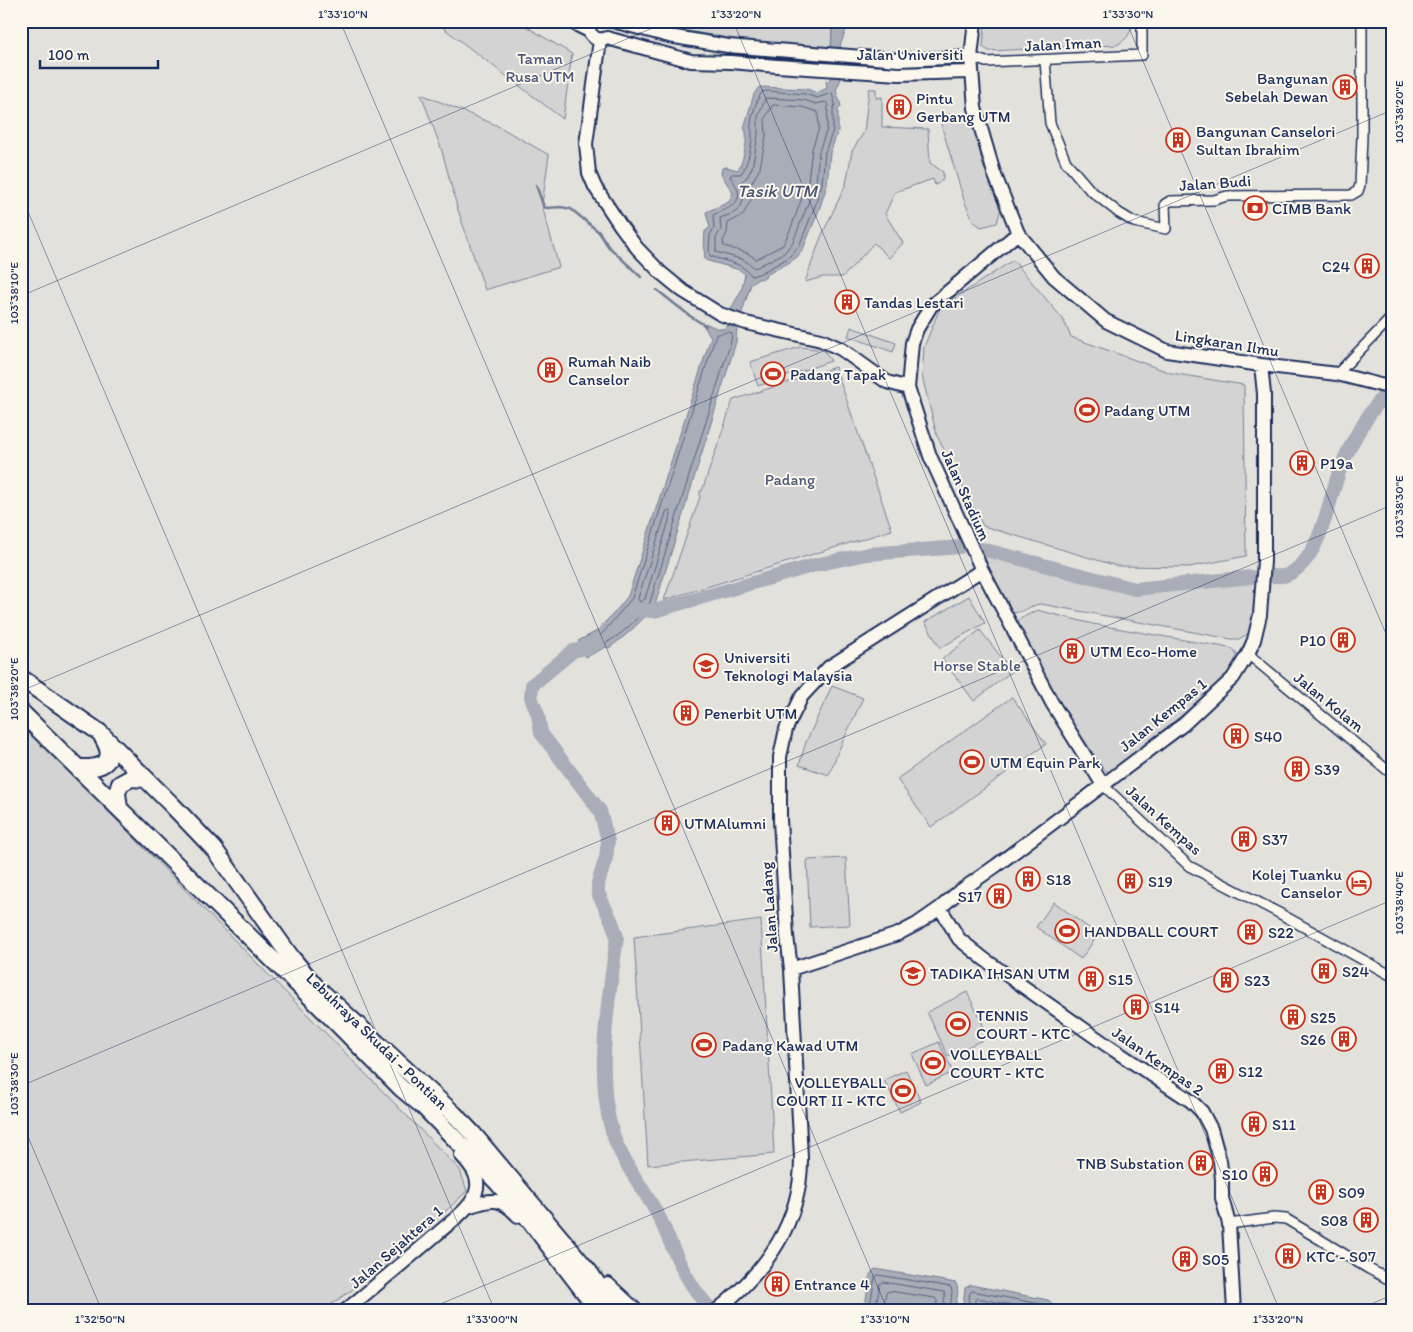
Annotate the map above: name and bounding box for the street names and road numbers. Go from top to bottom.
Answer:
street label: Jalan Iman [1024,32,1102,56]
street label: Jalan Universiti [857,45,963,64]
street label: Jalan Budi [1178,171,1252,195]
street label: Lingkaran Ilmu [1174,325,1281,361]
street label: Jalan Stadium [937,446,995,544]
street label: Jalan Kolam [1290,668,1368,736]
street label: Jalan Kempas 1 [1116,674,1211,756]
street label: Jalan Kempas [1122,781,1206,859]
street label: Jalan Ladang [756,860,782,953]
street label: Lebuhraya Skudai - Pontian [302,968,452,1114]
street label: Jalan Kempas 2 [1109,1022,1208,1100]
street label: Jalan Sejahtera 1 [346,1201,447,1293]

